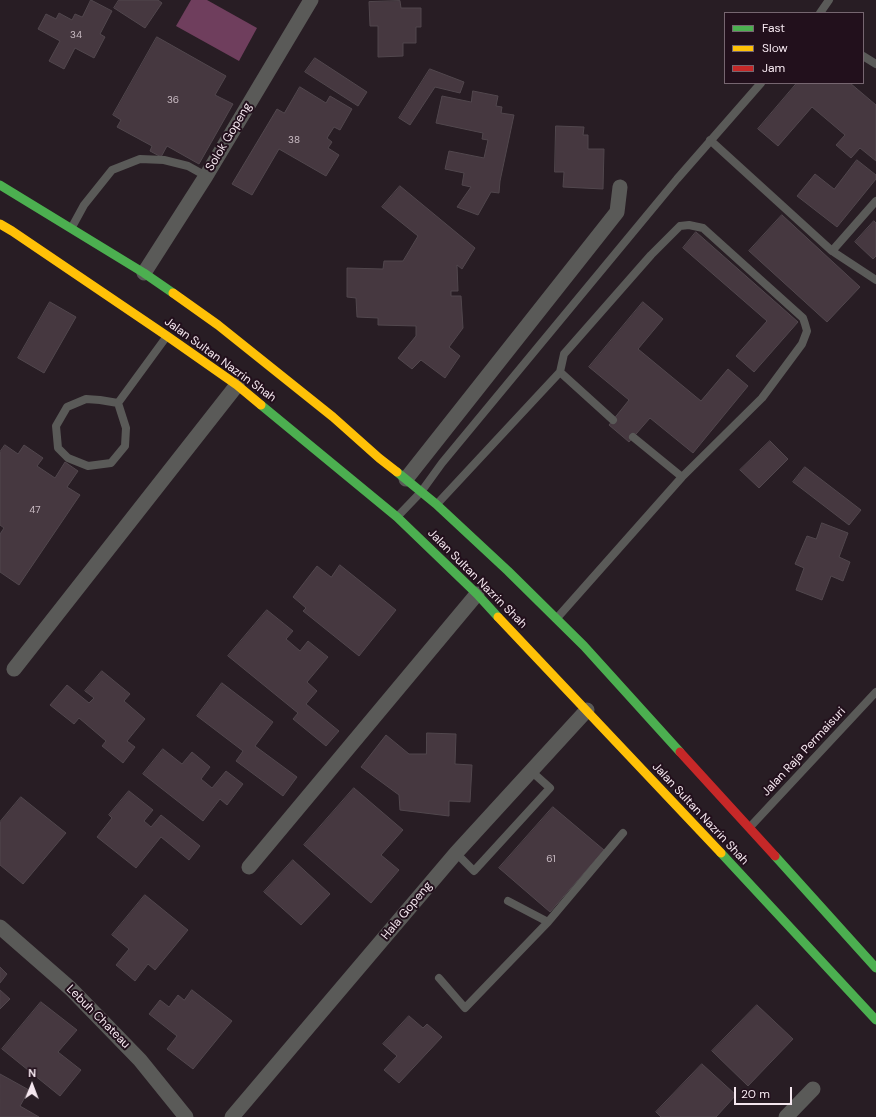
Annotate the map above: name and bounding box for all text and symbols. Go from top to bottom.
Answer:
legend [724,12,864,84]
text: Fast [762,20,785,36]
house number: 34 [70,29,82,41]
text: Slow [762,40,788,56]
text: Jam [762,60,785,76]
house number: 36 [167,94,179,106]
street label: Solok Gopeng [203,100,255,174]
house number: 38 [288,134,300,146]
street label: Jalan Sultan Nazrin Shah [161,315,279,405]
house number: 47 [29,504,41,516]
street label: Jalan Sultan Nazrin Shah [424,526,530,632]
street label: Jalan Raja Permaisuri [759,705,849,799]
street label: Jalan Sultan Nazrin Shah [649,760,751,868]
house number: 61 [546,853,556,865]
street label: Hala Gopeng [379,879,435,943]
street label: Lebuh Chateau [63,982,133,1052]
north arrow [12,1065,52,1105]
text: N [28,1066,36,1080]
scale bar [736,1079,794,1105]
text: 20 m [741,1086,770,1102]

